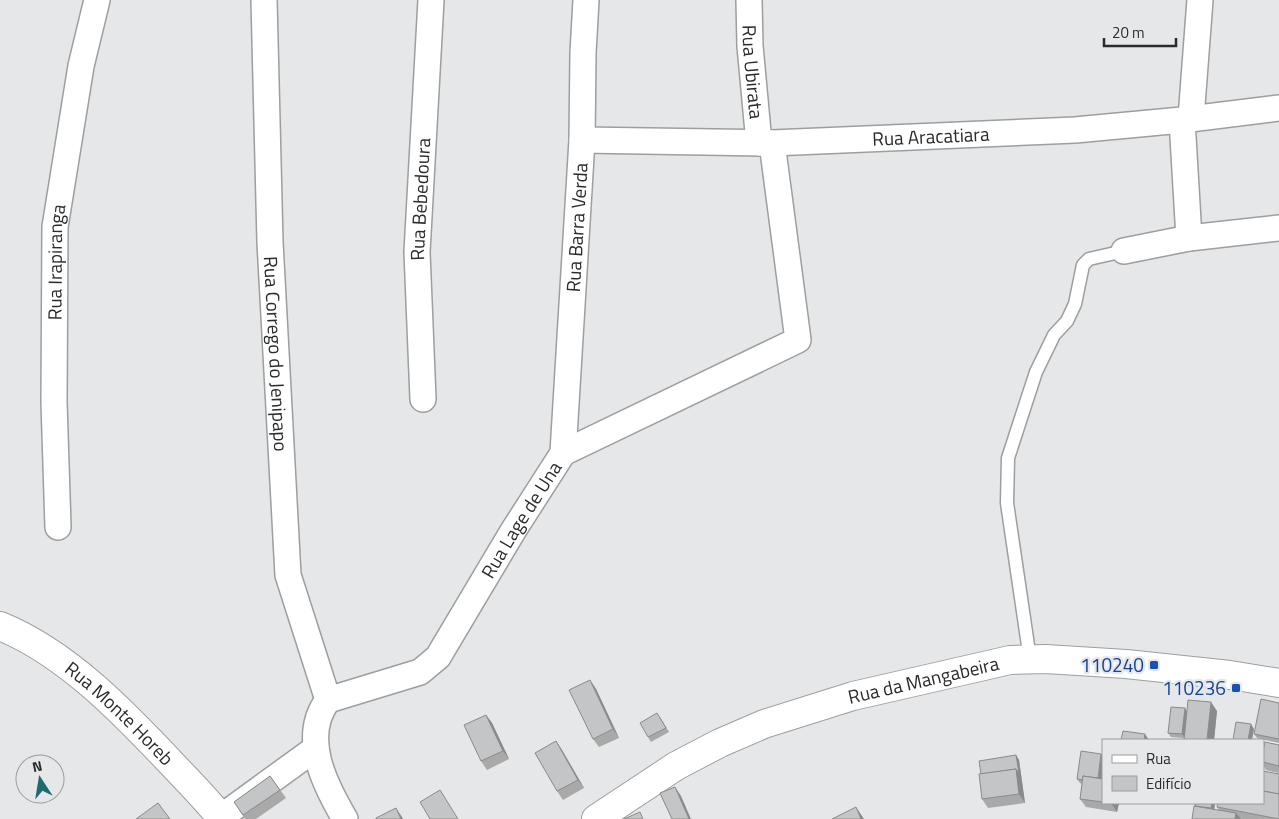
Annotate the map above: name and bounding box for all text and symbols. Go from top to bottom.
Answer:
scale bar [1104,15,1176,47]
text: 20 m [1112,21,1145,44]
street label: Rua Ubirata [736,25,772,121]
street label: Rua Aracatiara [872,119,990,153]
street label: Rua Bebedoura [402,137,437,261]
street label: Rua Barra Verda [558,161,595,293]
street label: Rua Irapiranga [39,201,73,320]
street label: Rua Corrego do Jenipapo [257,255,296,452]
street label: Rua Lage de Una [473,455,569,584]
street label: Rua da Mangabeira [845,648,1002,711]
place label: 110240 [1080,650,1144,679]
street label: Rua Monte Horeb [59,654,181,772]
marker: 110240 [1148,659,1160,671]
place label: 110236 [1162,673,1226,702]
marker: 110236 [1230,682,1242,694]
legend [1102,739,1264,804]
text: Rua [1146,747,1171,770]
north arrow [15,754,65,804]
text: N [30,755,44,777]
text: Edifício [1146,772,1191,795]

